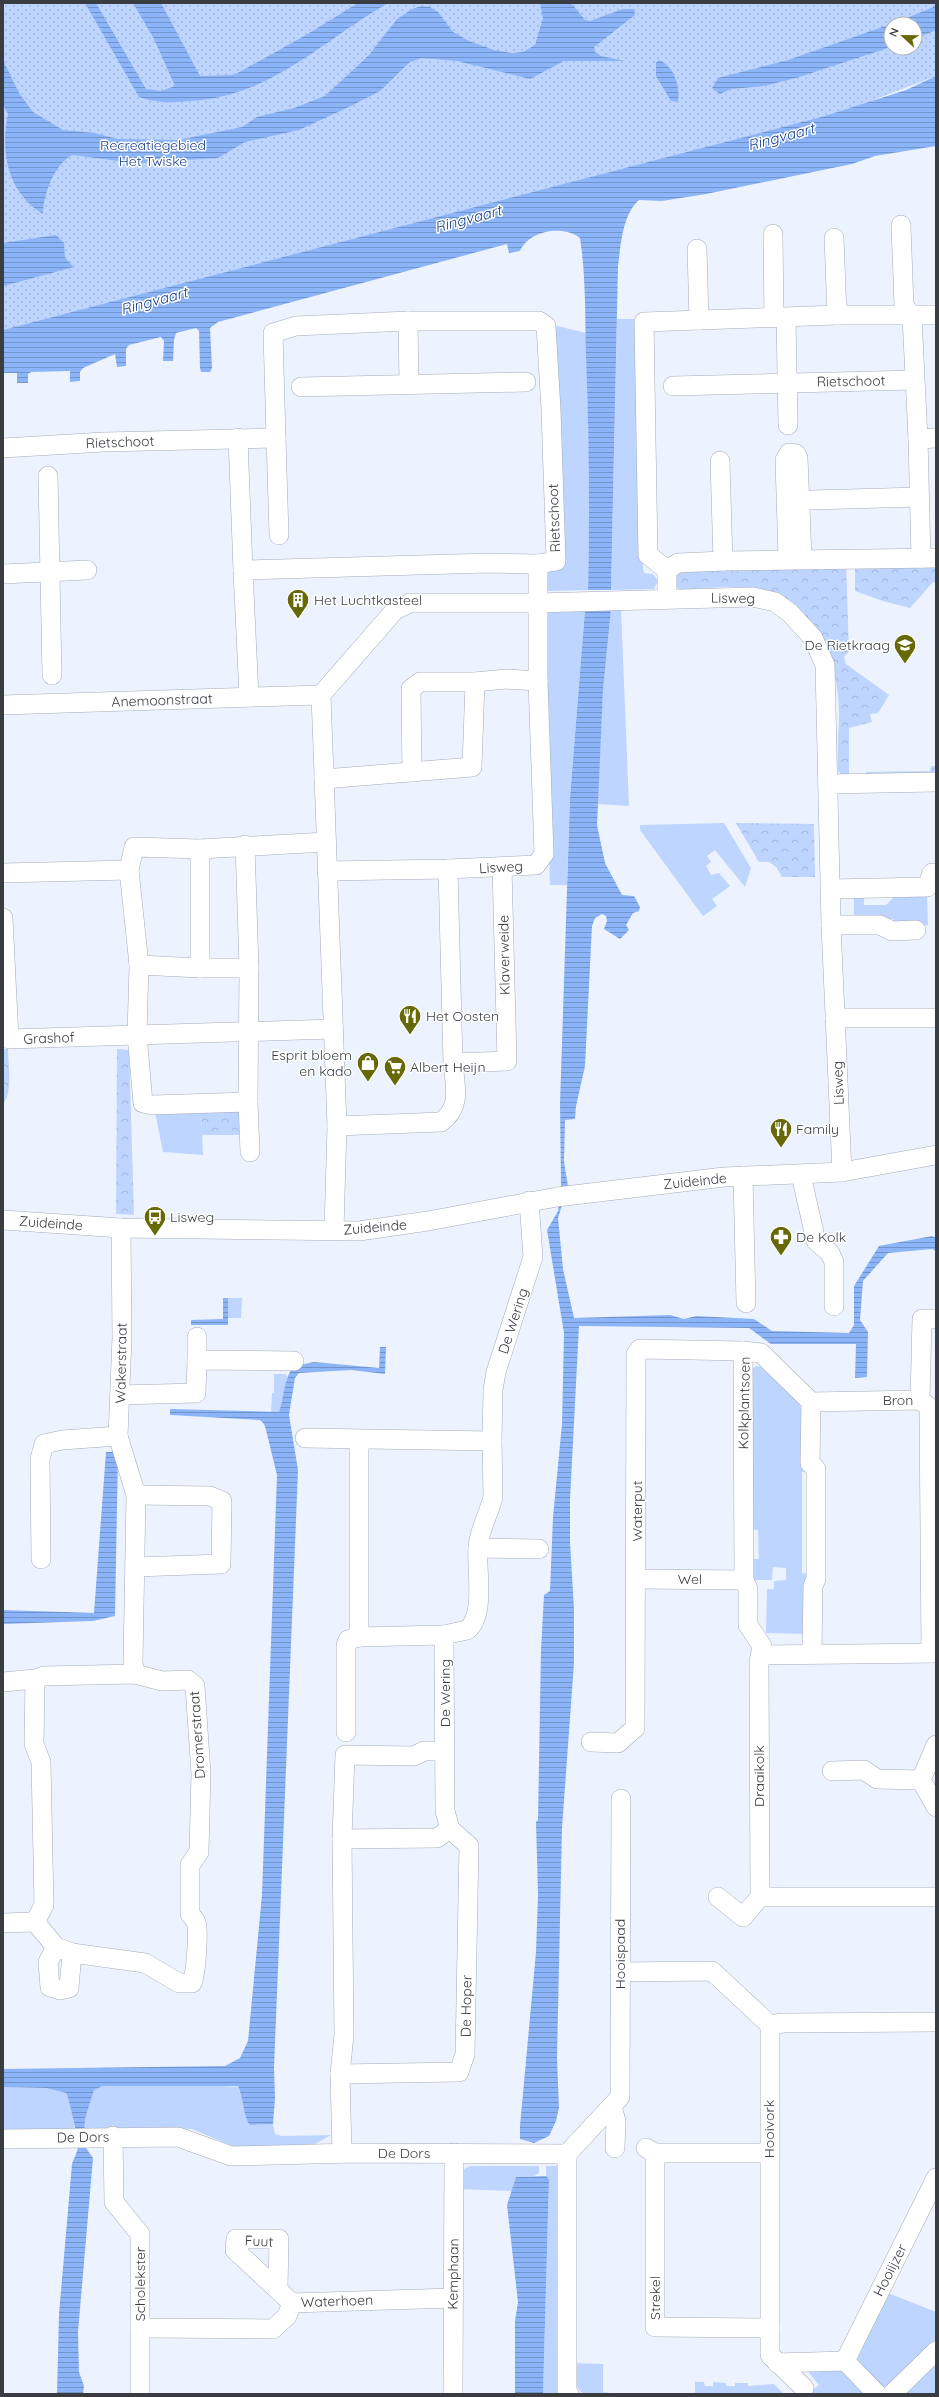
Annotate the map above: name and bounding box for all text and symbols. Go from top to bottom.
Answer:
north arrow [883,16,923,56]
text: N [886,26,902,39]
water label: Ringvaart [745,118,818,155]
park label: Recreatiegebied Het Twiske [100,136,206,170]
water label: Ringvaart [432,200,505,237]
water label: Ringvaart [118,282,191,319]
street label: Rietschoot [816,371,886,391]
street label: Rietschoot [85,432,155,452]
street label: Rietschoot [544,483,564,553]
building icon: Het Luchtkasteel [285,587,311,620]
street label: Lisweg [711,589,755,607]
place label: Het Luchtkasteel [314,591,422,609]
school or university icon: De Rietkraag [892,632,918,665]
place label: De Rietkraag [805,636,890,654]
street label: Anemoonstraat [111,689,213,711]
street label: Lisweg [478,857,524,877]
street label: Klaverweide [494,915,514,995]
restaurant icon: Het Oosten [397,1003,423,1036]
place label: Het Oosten [426,1007,499,1025]
street label: Grashof [23,1028,75,1048]
place label: Esprit bloem en kado [271,1046,352,1080]
shop icon: Esprit bloem en kado [355,1050,381,1083]
supermarket icon: Albert Heijn [382,1054,408,1087]
place label: Albert Heijn [410,1058,486,1076]
street label: Lisweg [828,1061,848,1105]
restaurant icon: Family [768,1116,794,1149]
place label: Family [796,1120,839,1138]
street label: Zuideinde [662,1169,728,1193]
bus stop icon: Lisweg [142,1204,168,1237]
place label: Lisweg [170,1208,214,1226]
street label: Zuideinde [19,1212,84,1234]
street label: Zuideinde [342,1215,408,1239]
pharmacy icon: De Kolk [768,1224,794,1257]
place label: De Kolk [796,1228,846,1246]
street label: De Wering [494,1286,532,1356]
street label: Wakerstraat [111,1322,131,1404]
street label: Kolkplantsoen [734,1357,754,1449]
street label: Bron [883,1391,913,1409]
street label: Waterput [628,1480,646,1542]
street label: Wel [678,1570,702,1588]
street label: De Wering [436,1659,454,1727]
street label: Dromerstraat [185,1690,209,1780]
street label: Draaikolk [750,1745,768,1807]
street label: Hooispaad [611,1919,629,1989]
street label: De Hoper [456,1974,476,2037]
street label: Hooivork [760,2100,778,2158]
street label: De Dors [57,2128,109,2146]
street label: De Dors [378,2144,430,2162]
street label: Fuut [244,2231,274,2251]
street label: Kemphaan [443,2238,463,2310]
street label: Hooiijzer [869,2240,911,2299]
street label: Scholekster [131,2246,149,2321]
street label: Strekel [646,2276,664,2320]
street label: Waterhoen [301,2291,373,2311]

